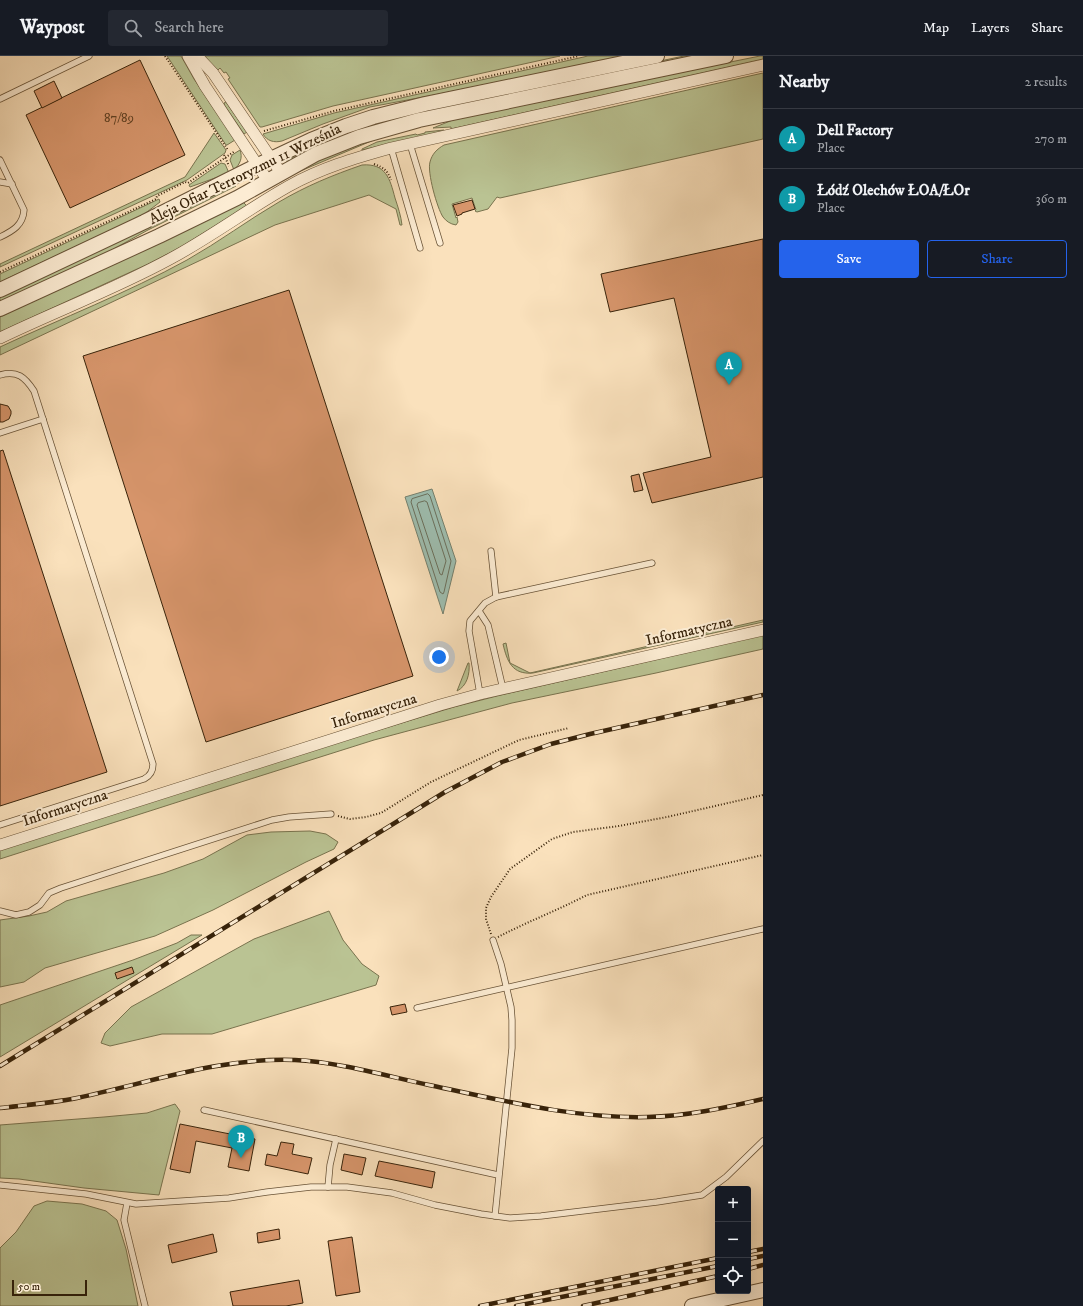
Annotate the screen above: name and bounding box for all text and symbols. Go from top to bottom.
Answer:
search box [108,10,388,46]
text: Waypost [20,16,84,39]
icon: search [122,17,144,39]
text: Search here [154,18,224,37]
text: Map [923,19,949,37]
text: Layers [971,19,1009,37]
text: Share [1031,19,1063,37]
text: Nearby [779,71,829,93]
text: 2 results [1025,74,1067,90]
house number: 87/89 [104,110,134,126]
street label: Aleja Ofiar Terroryzmu 11 Września [146,119,345,229]
text: Dell Factory [817,121,893,140]
text: A [788,131,796,147]
text: 270 m [1035,131,1067,147]
text: Place [817,140,845,156]
text: Łódź Olechów ŁOA/ŁOr [817,181,970,200]
text: B [788,191,796,207]
text: 360 m [1036,191,1067,207]
text: Place [817,200,845,216]
button: Save [779,240,919,278]
button: Share [927,240,1067,278]
pin: A [716,352,742,385]
street label: Informatyczna [644,612,735,650]
your location [429,647,449,667]
street label: Informatyczna [329,689,420,733]
street label: Informatyczna [20,785,110,831]
pin: B [228,1125,254,1158]
map controls [715,1186,751,1294]
button: + [715,1186,751,1222]
button: − [715,1222,751,1258]
button: locate [715,1258,751,1294]
scale bar [12,1278,87,1297]
text: 50 m [18,1280,40,1294]

